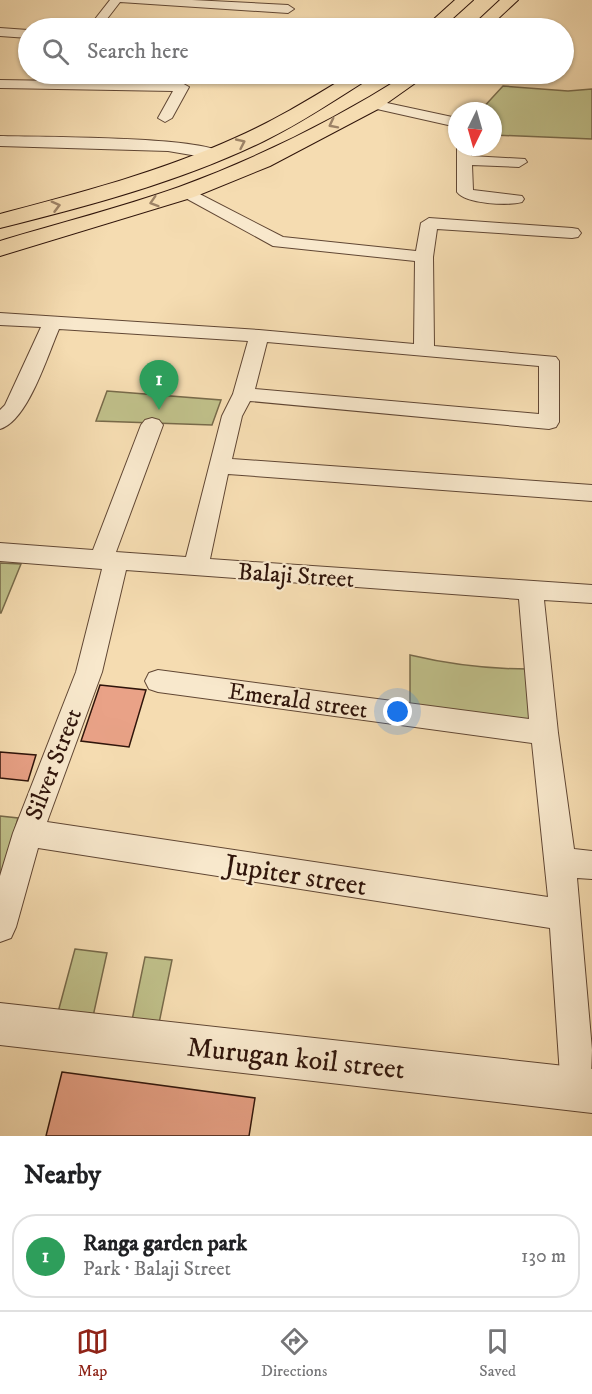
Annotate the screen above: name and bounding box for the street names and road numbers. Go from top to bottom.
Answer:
street label: Balaji Street [237,557,355,595]
street label: Emerald street [226,676,370,726]
street label: Silver Street [19,704,89,824]
street label: Jupiter street [219,847,369,904]
street label: Murugan koil street [185,1030,406,1087]

